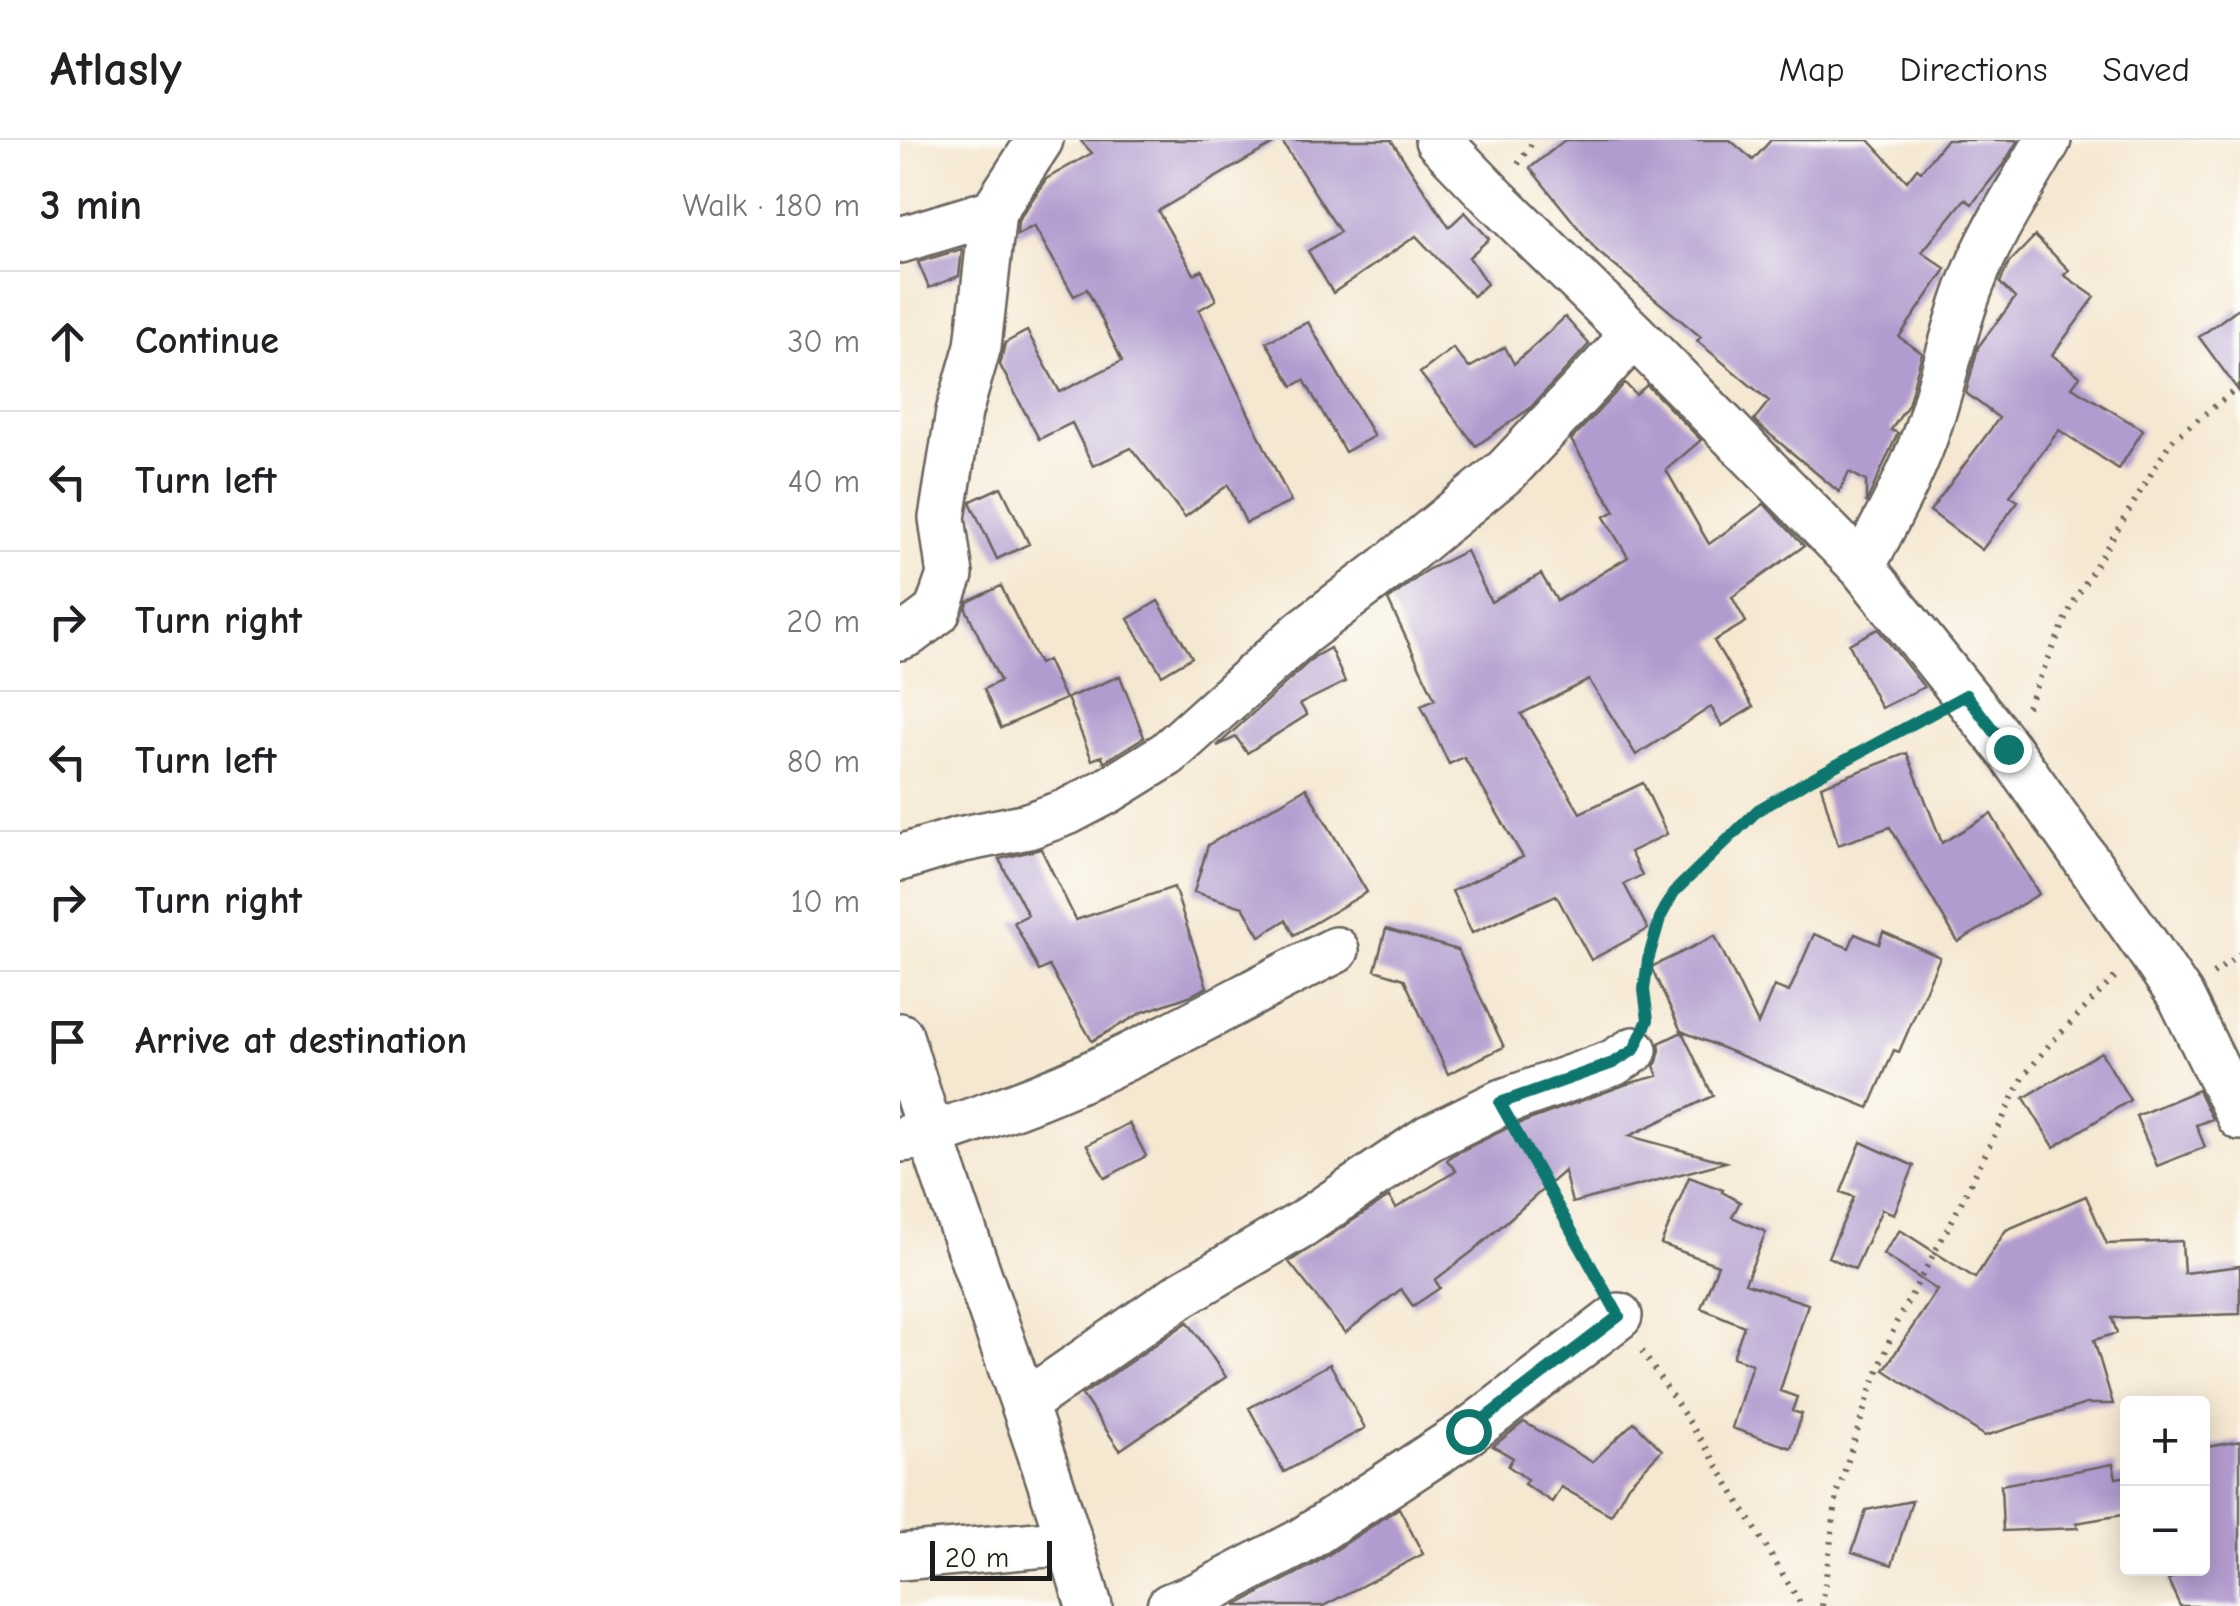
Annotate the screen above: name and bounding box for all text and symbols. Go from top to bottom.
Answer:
text: Atlasly [50,42,182,97]
text: Map [1779,49,1845,90]
text: Directions [1900,49,2048,90]
text: Saved [2103,49,2190,90]
text: 3 min [40,181,142,230]
text: Walk · 180 m [683,187,860,224]
icon: ahead [40,314,95,369]
text: Continue [135,319,279,363]
text: 30 m [787,323,860,360]
icon: left [40,454,95,509]
text: Turn left [135,459,276,503]
text: 40 m [788,463,860,500]
icon: right [40,594,95,649]
text: Turn right [135,599,302,643]
text: 20 m [787,603,860,640]
route end [1986,727,2032,773]
icon: left [40,734,95,789]
text: Turn left [135,739,276,783]
text: 80 m [787,743,860,780]
icon: right [40,874,95,929]
text: Turn right [135,879,302,923]
text: 10 m [791,883,860,920]
icon: arrive [40,1014,95,1069]
text: Arrive at destination [135,1019,467,1063]
map controls [2120,1396,2210,1576]
button: + [2120,1396,2210,1486]
route start [1446,1409,1492,1455]
button: − [2120,1486,2210,1576]
scale bar [930,1536,1052,1580]
text: 20 m [945,1542,1009,1574]

